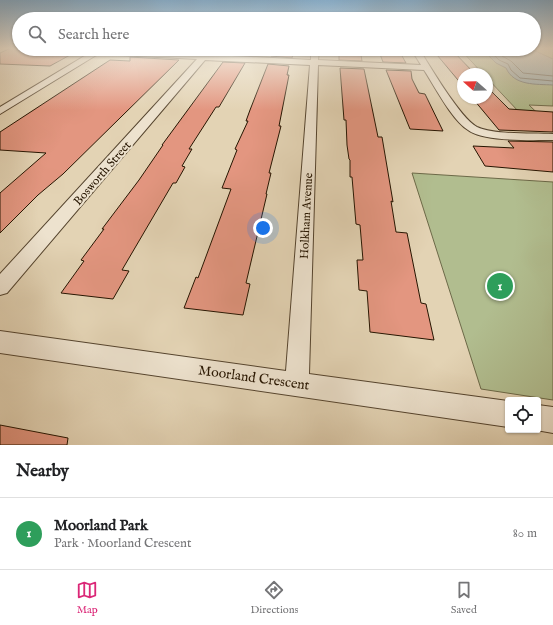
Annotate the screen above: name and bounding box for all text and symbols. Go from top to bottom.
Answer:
search box [12,12,541,56]
icon: search [26,23,48,45]
text: Search here [58,25,129,44]
north arrow [457,68,493,104]
street label: Bosworth Street [70,138,134,209]
street label: Holkham Avenue [297,172,316,260]
your location [253,218,273,238]
pin: 1 [487,271,513,301]
street label: Moorland Crescent [197,361,311,395]
map controls [505,397,541,433]
button: locate [505,397,541,433]
text: Nearby [16,461,69,482]
text: Moorland Park [54,516,148,535]
text: 1 [27,525,31,542]
text: 80 m [513,525,537,542]
text: Park · Moorland Crescent [54,535,191,552]
tab: Map [76,579,98,617]
tab: Directions [251,579,298,617]
tab: Saved [451,579,477,617]

